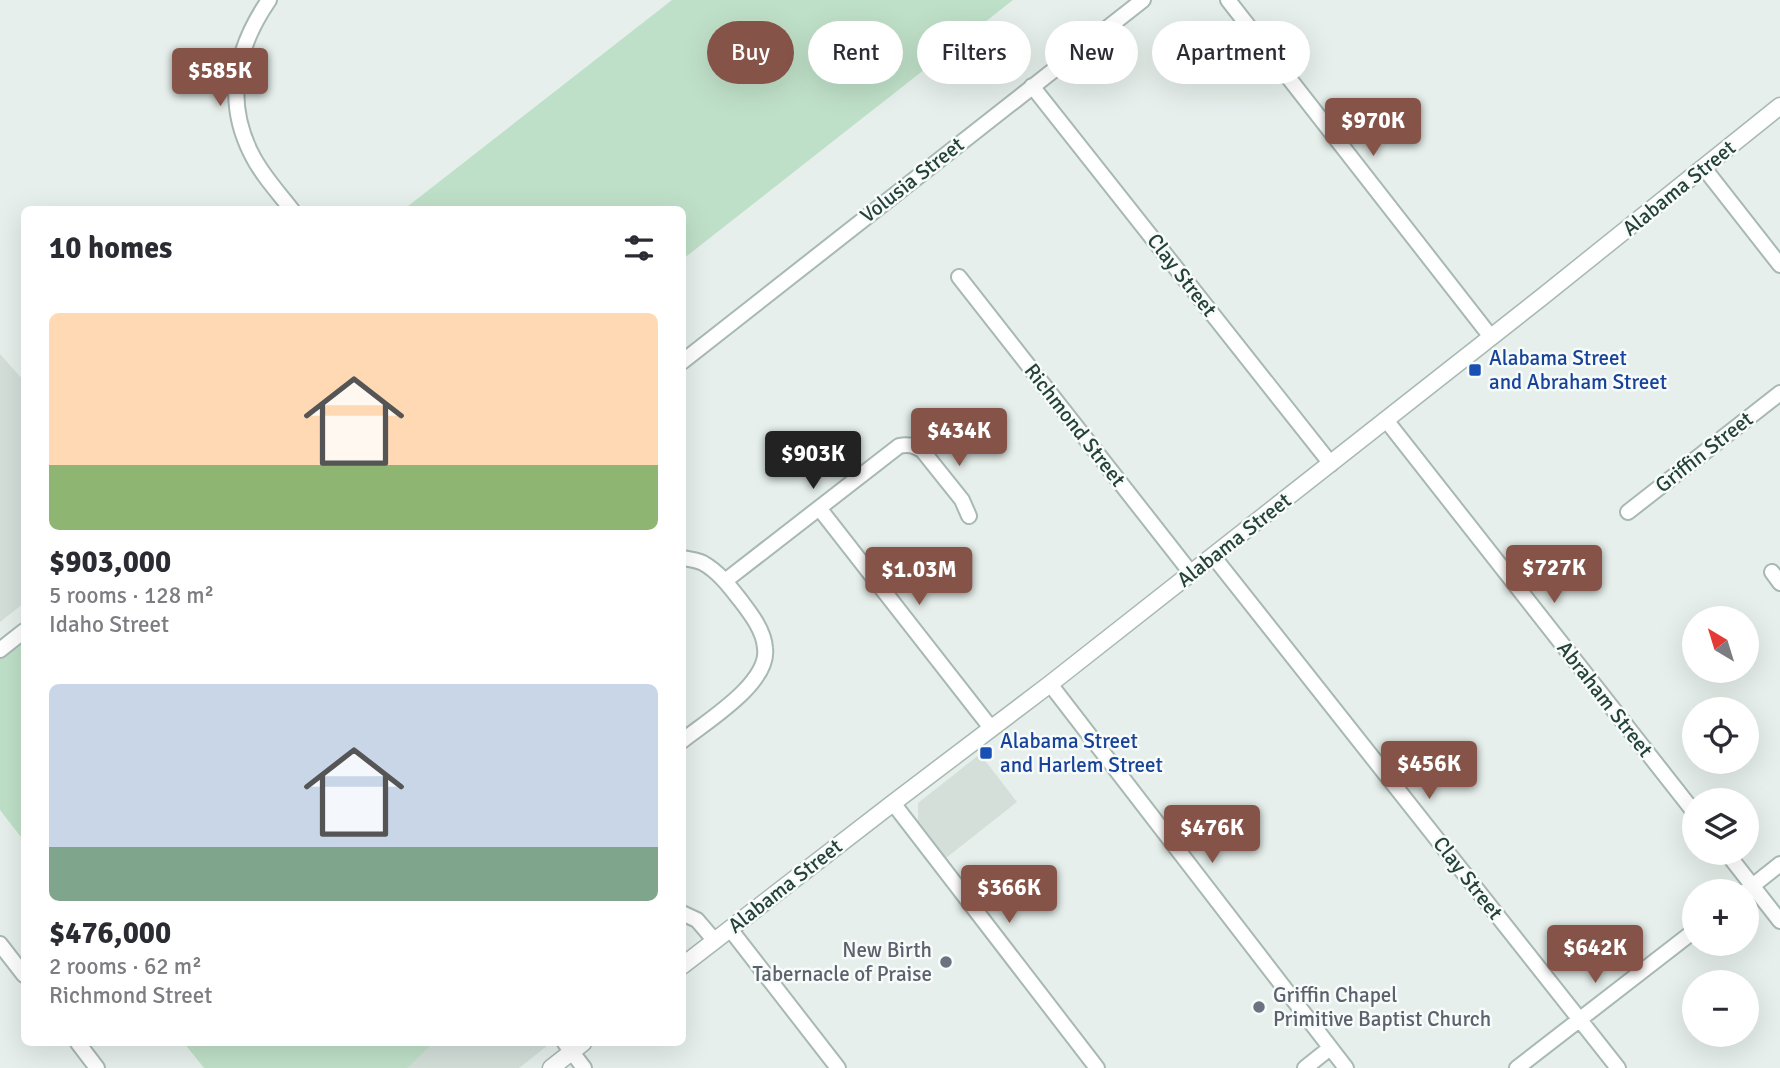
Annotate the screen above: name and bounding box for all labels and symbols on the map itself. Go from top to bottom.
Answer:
pin: $585K [171,48,269,108]
pin: $970K [1324,99,1422,158]
street label: Volusia Street [855,132,969,228]
street label: Alabama Street [1617,134,1741,242]
street label: Clay Street [1141,228,1223,322]
place label: Alabama Street and Abraham Street [1489,345,1667,395]
street label: Richmond Street [1019,358,1131,492]
marker: Alabama Street and Abraham Street [1467,362,1483,378]
street label: Griffin Street [1650,406,1758,498]
pin: $434K [910,408,1008,468]
pin: $903K [764,432,862,491]
street label: Alabama Street [1172,487,1296,593]
pin: $727K [1505,546,1603,605]
pin: $1.03M [862,548,976,607]
north arrow [1682,606,1759,682]
street label: Abraham Street [1552,636,1658,762]
place label: Alabama Street and Harlem Street [1000,728,1163,778]
pin: $456K [1380,742,1478,801]
marker: Alabama Street and Harlem Street [978,745,994,761]
pin: $476K [1163,806,1261,865]
street label: Clay Street [1427,831,1509,925]
street label: Alabama Street [723,833,847,939]
pin: $366K [960,866,1058,925]
pin: $642K [1546,926,1644,985]
place label: New Birth Tabernacle of Praise [753,937,932,987]
marker: New Birth Tabernacle of Praise [938,954,954,970]
place label: Griffin Chapel Primitive Baptist Church [1273,982,1491,1032]
marker: Griffin Chapel Primitive Baptist Church [1251,999,1267,1015]

